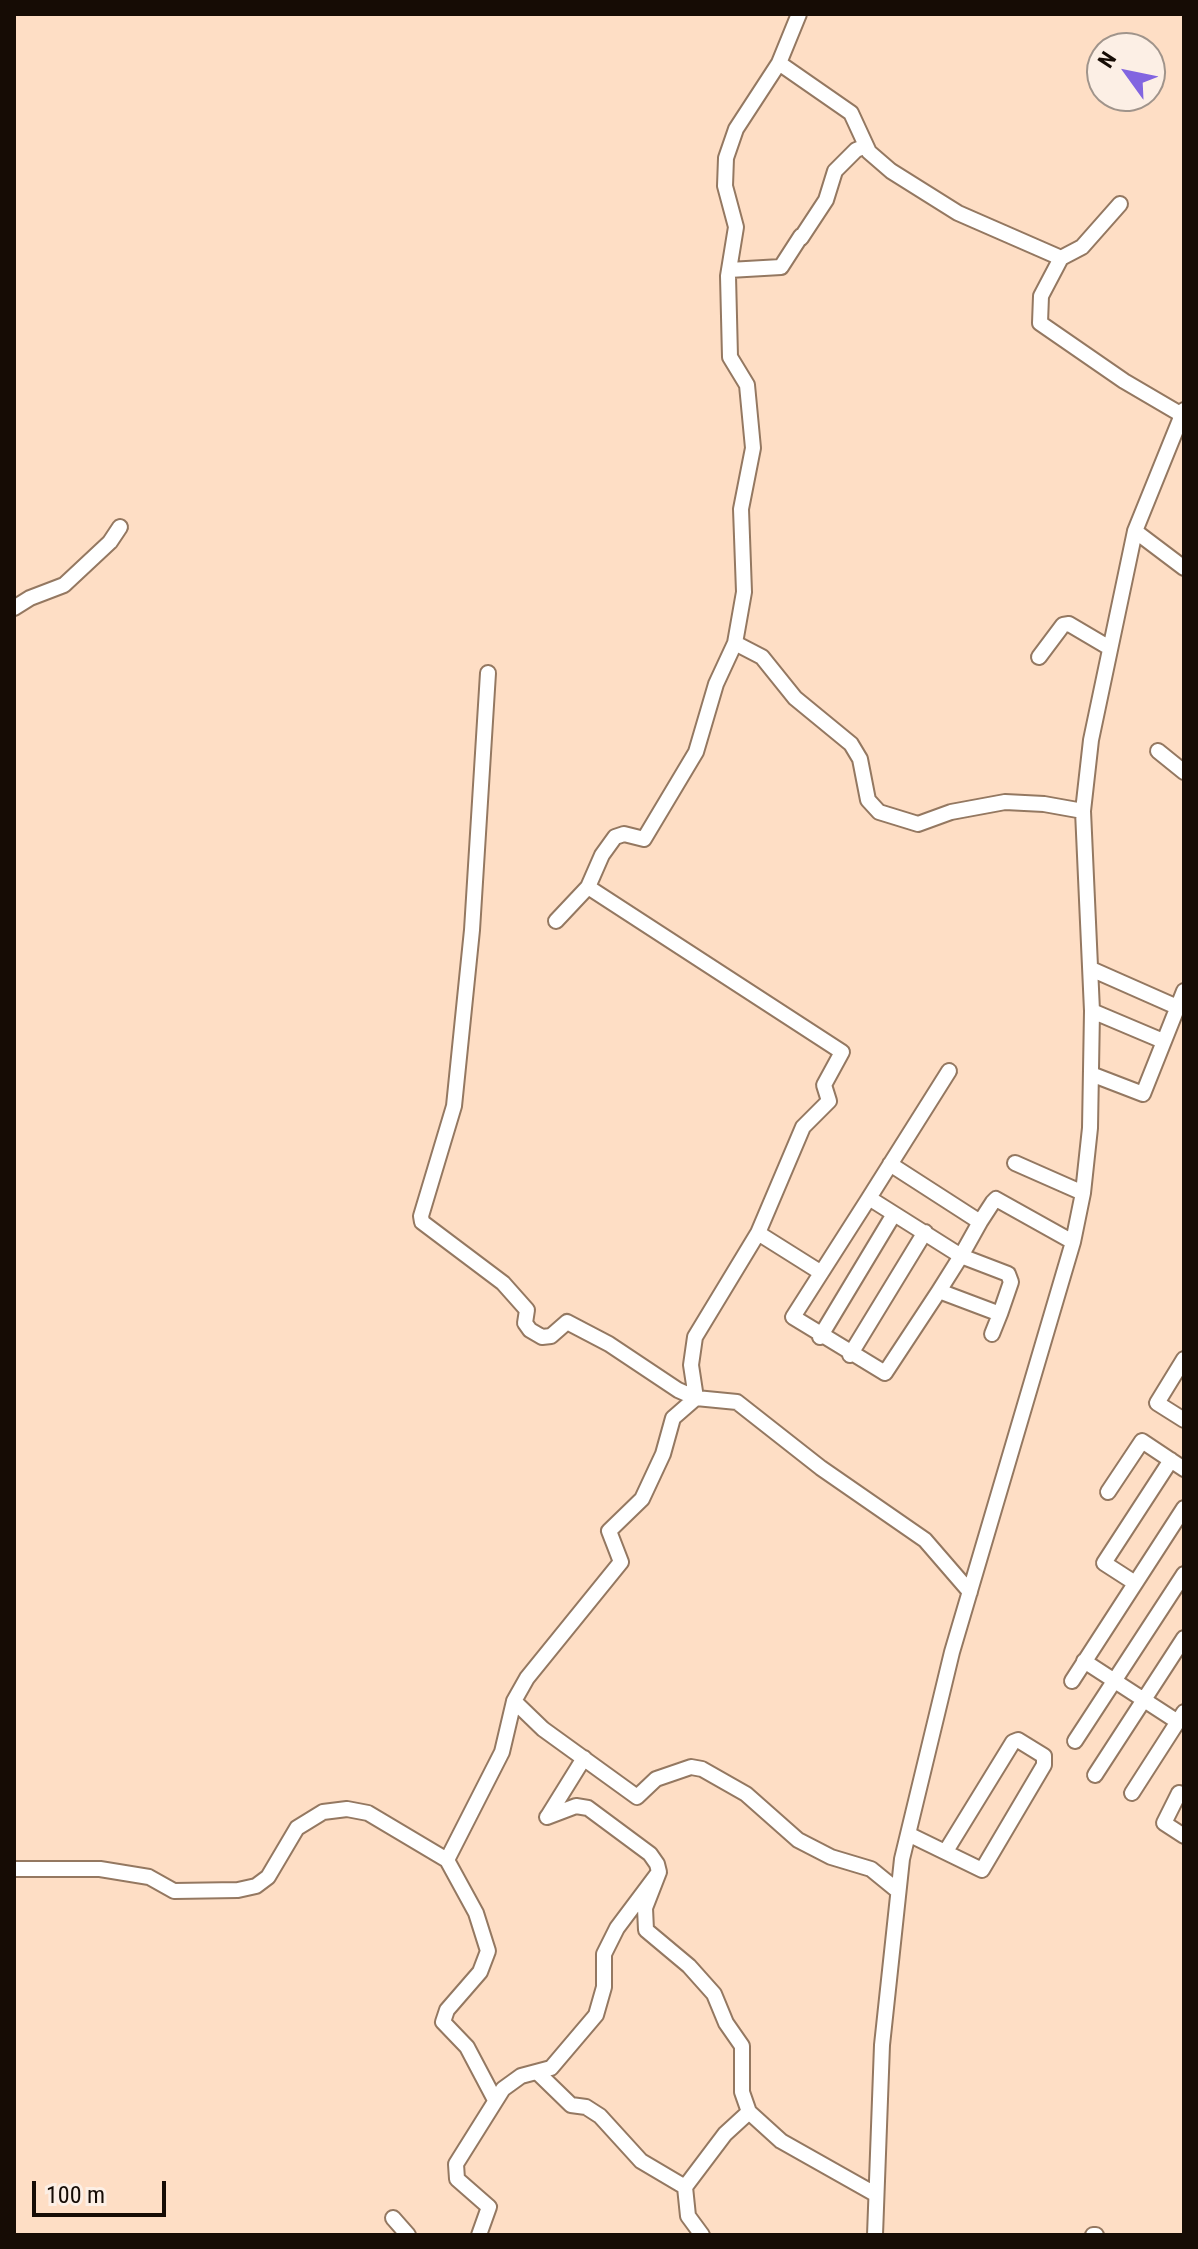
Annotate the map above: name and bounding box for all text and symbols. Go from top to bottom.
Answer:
north arrow [1086,32,1166,112]
text: N [1093,47,1121,72]
scale bar [36,2165,170,2215]
text: 100 m [46,2181,105,2209]

